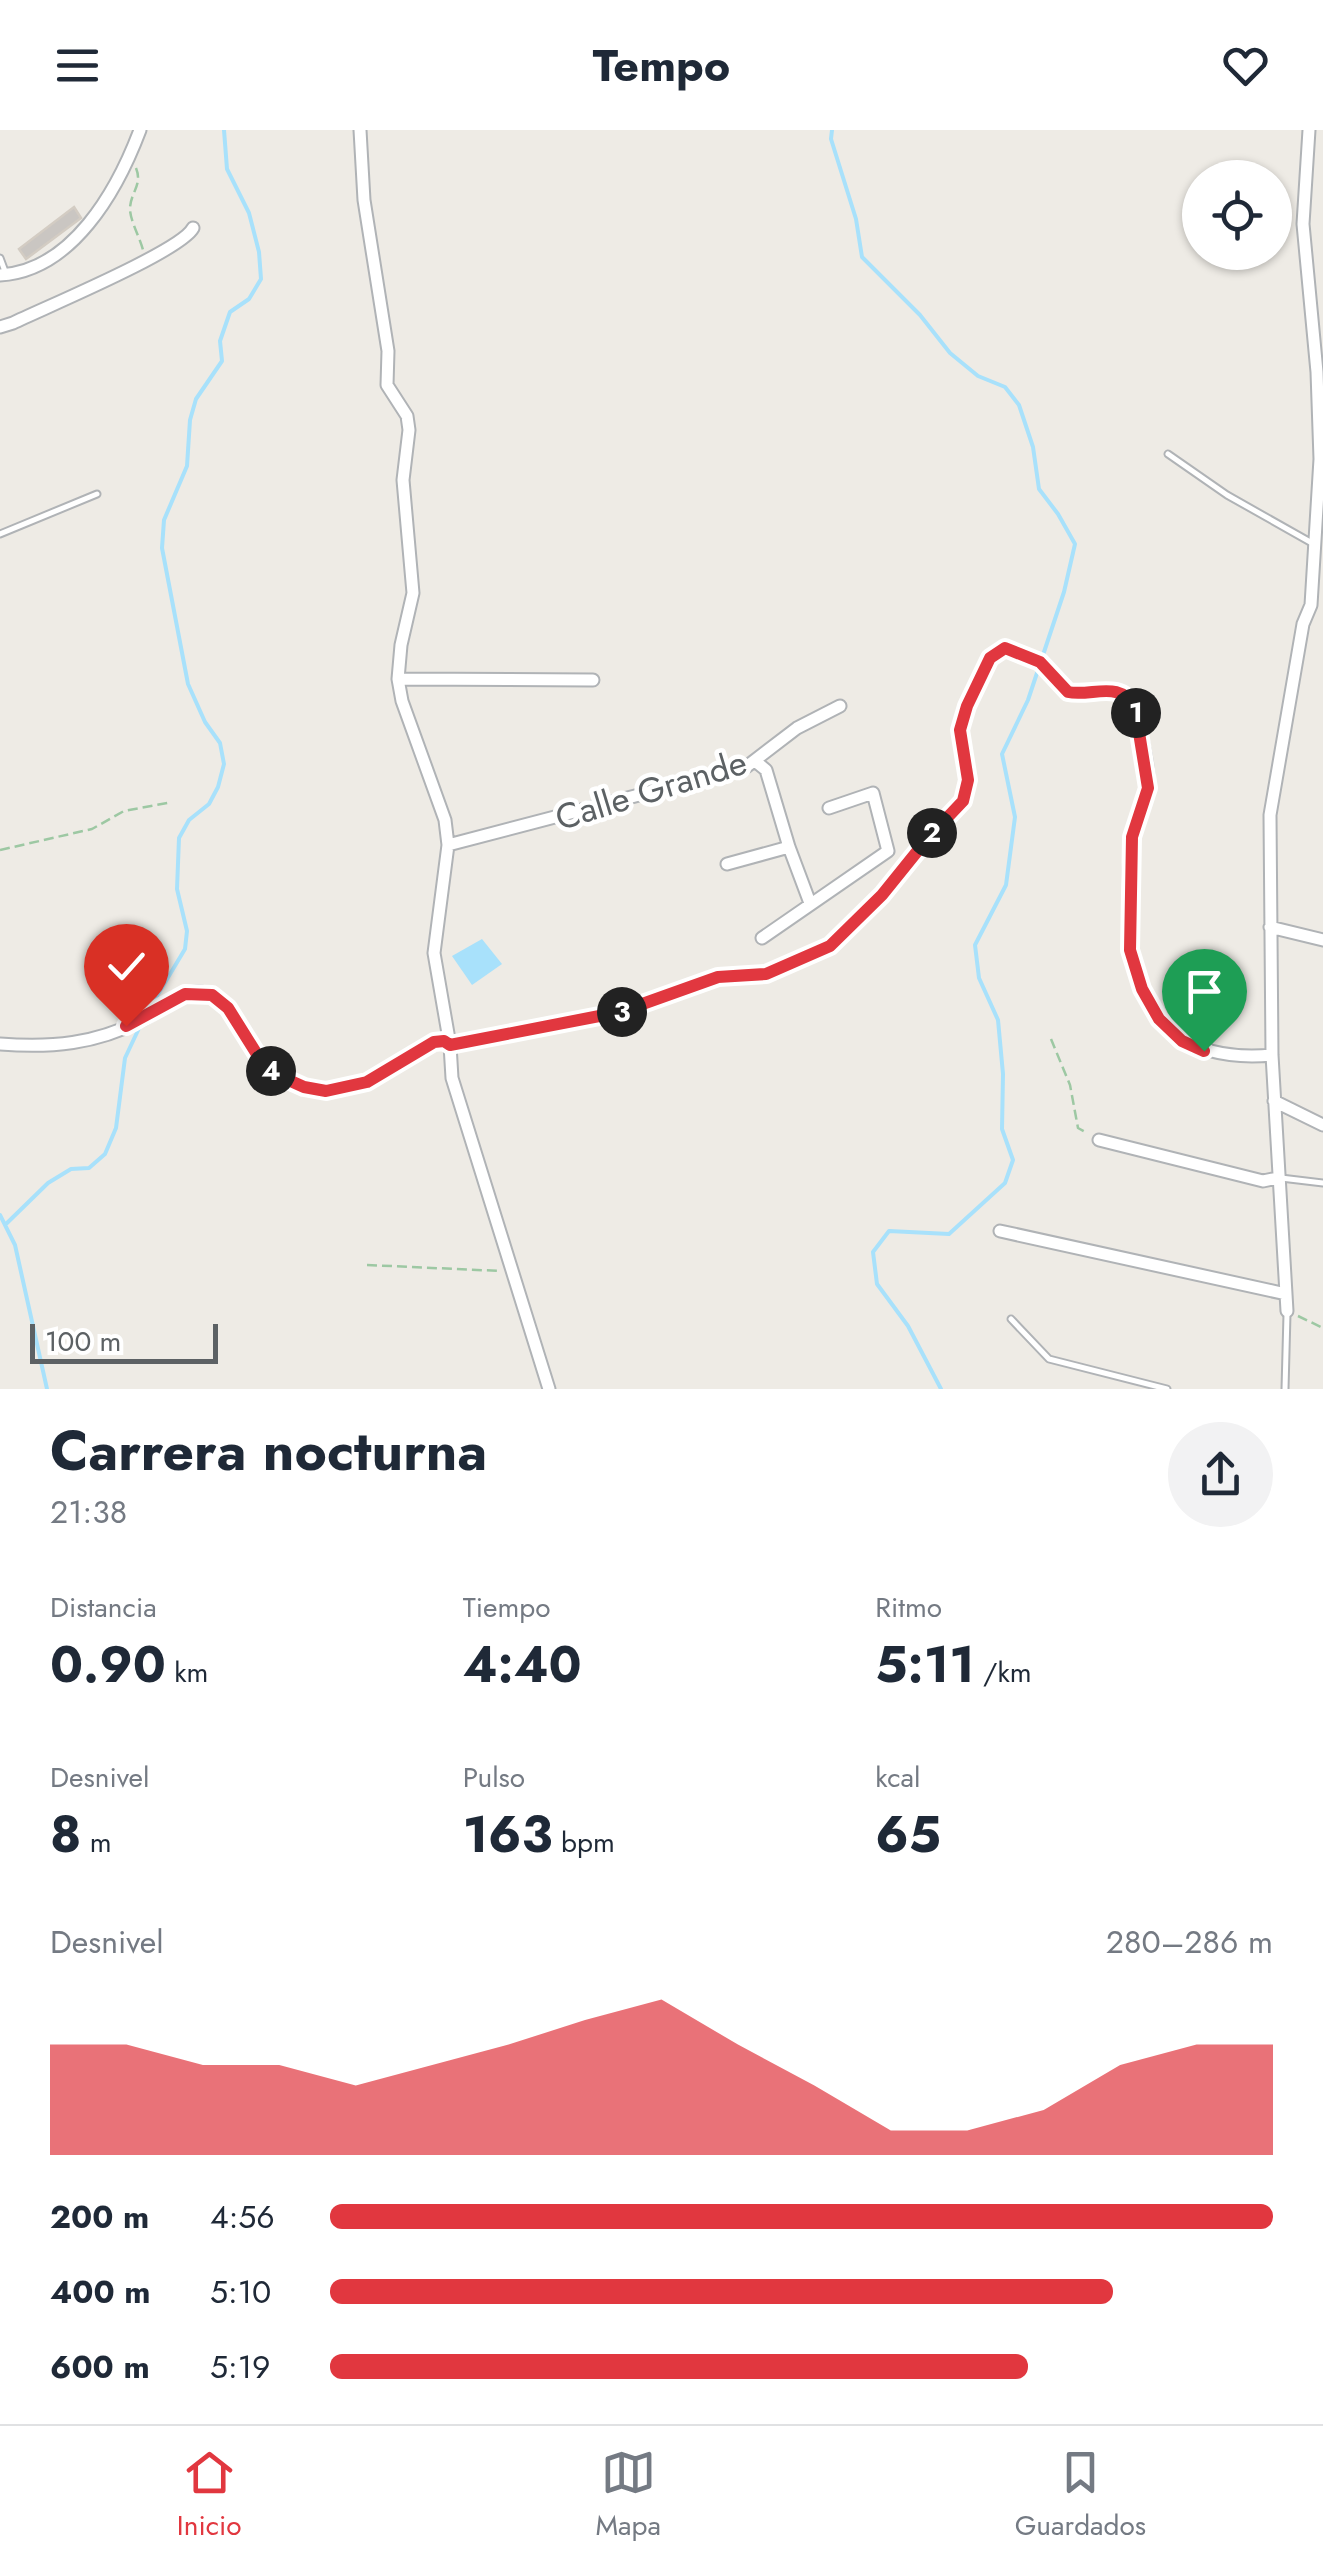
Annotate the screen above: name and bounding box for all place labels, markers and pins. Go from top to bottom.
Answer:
pin: 1 [1111,688,1161,738]
pin: 2 [907,808,957,858]
pin [84,924,169,1027]
pin [1162,949,1247,1052]
pin: 3 [597,987,647,1037]
pin: 4 [246,1046,296,1096]

